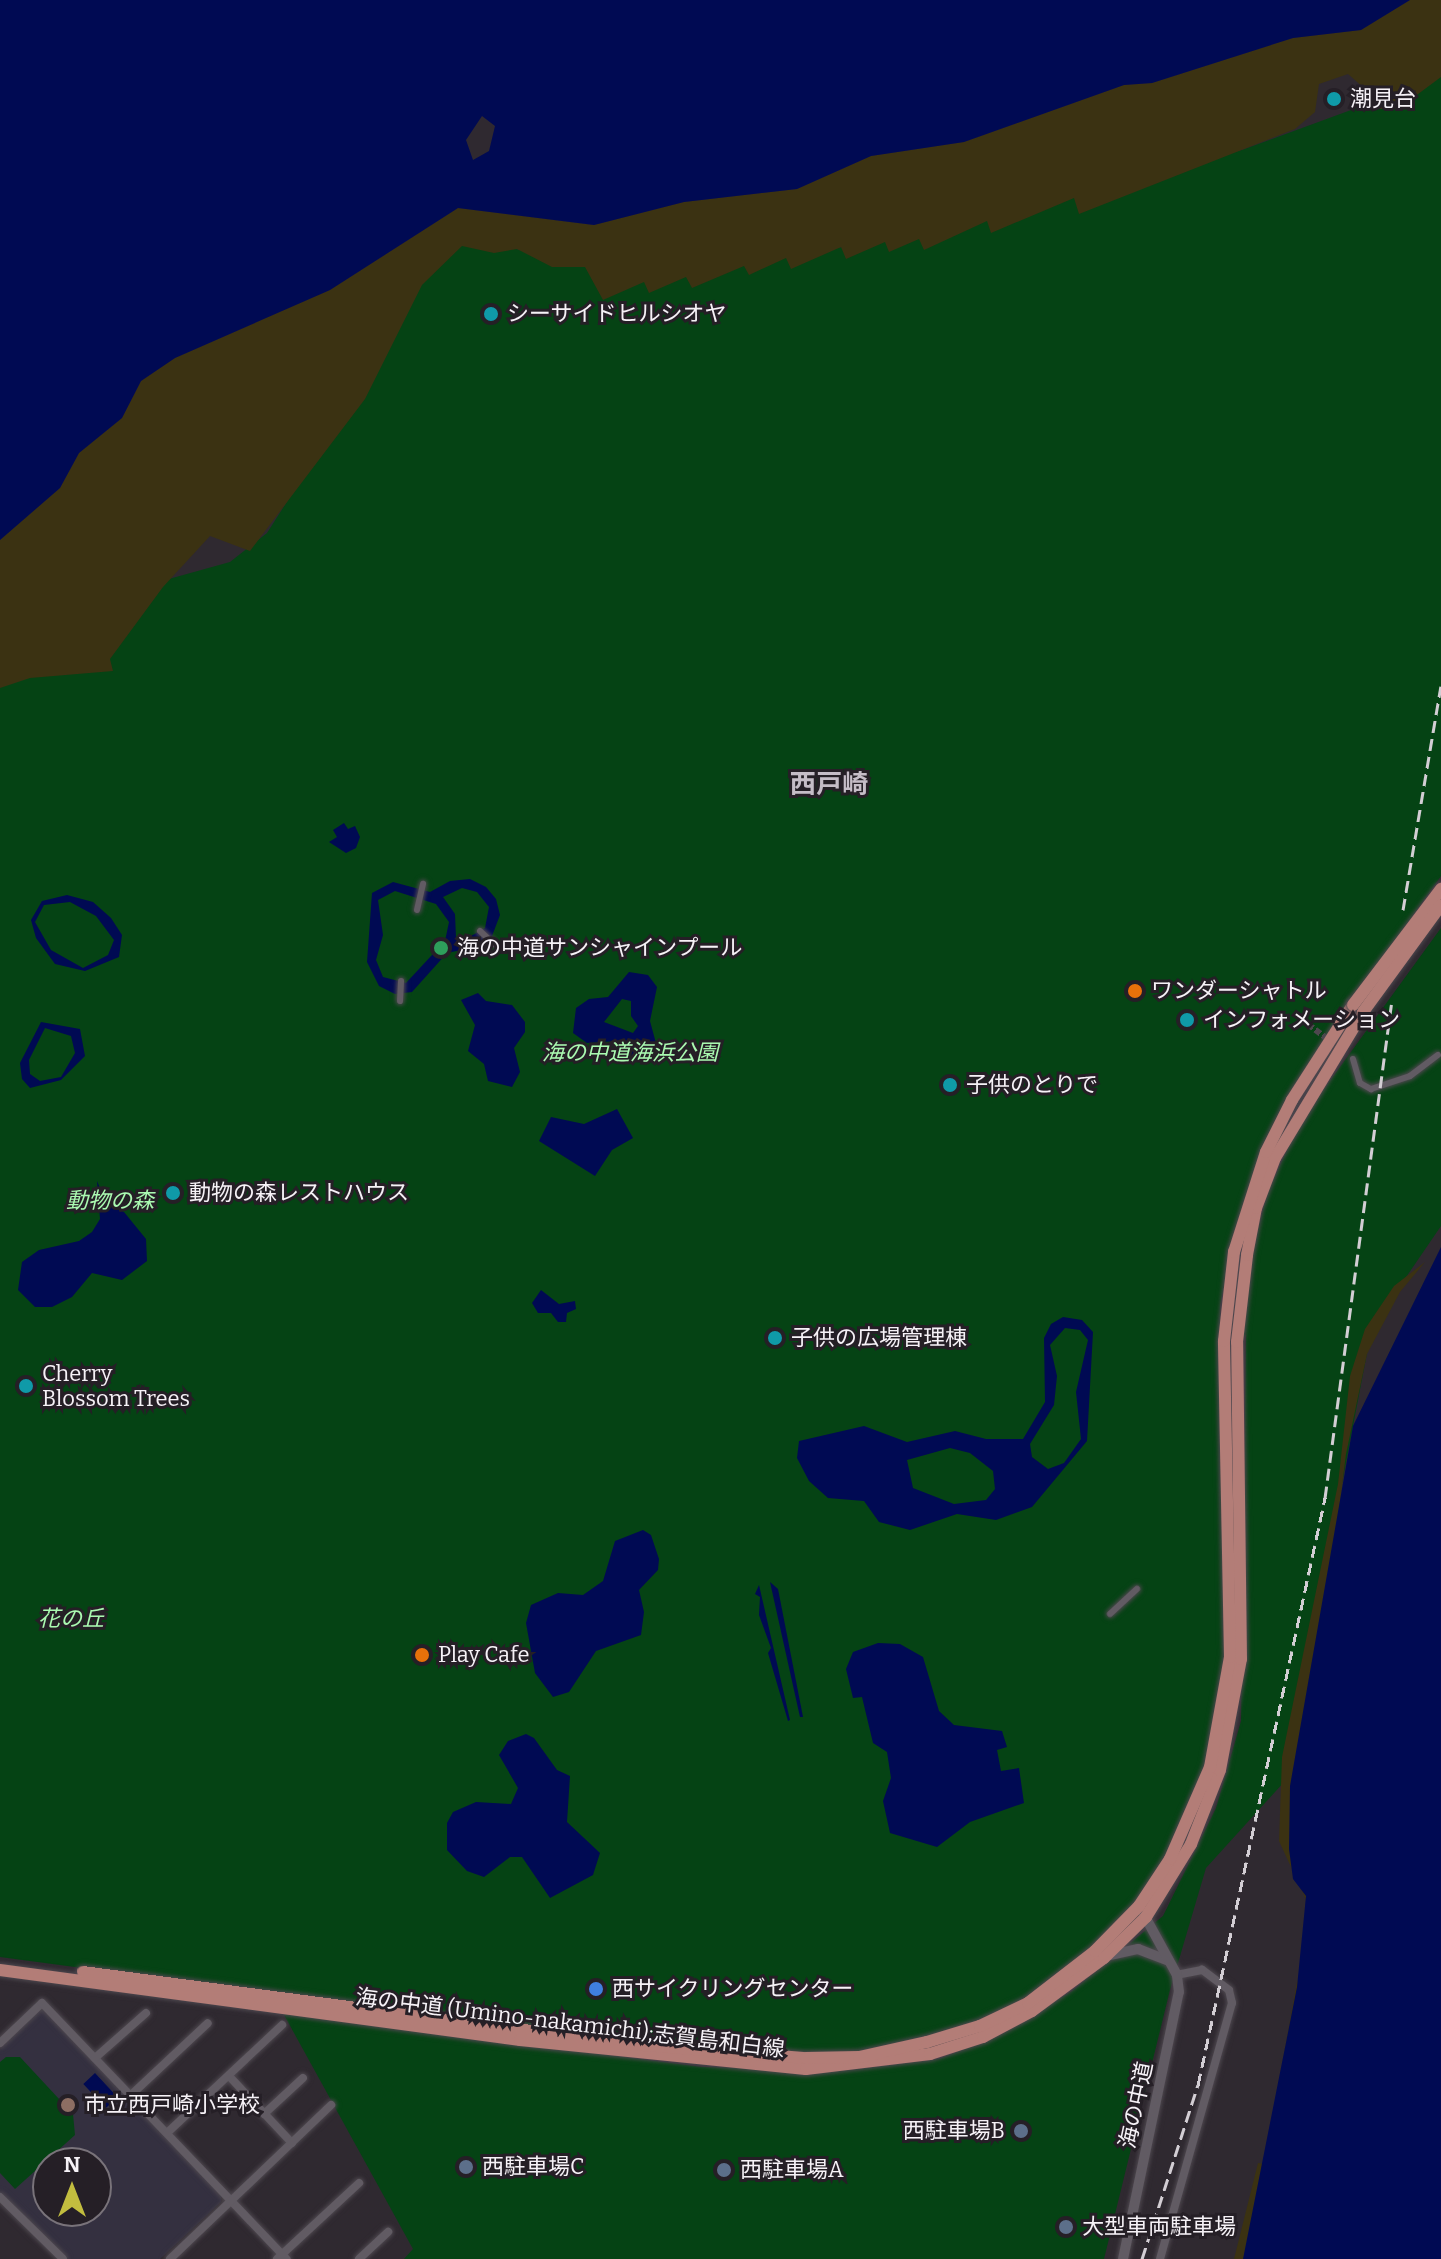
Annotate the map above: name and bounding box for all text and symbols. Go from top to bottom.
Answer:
place label: 潮見台 [1350,86,1416,112]
marker: 潮見台 [1325,90,1343,108]
place label: シーサイドヒルシオヤ [507,301,727,327]
marker: シーサイドヒルシオヤ [482,305,500,323]
district label: 西戸崎 [790,769,868,801]
place label: 海の中道サンシャインプール [457,935,743,961]
marker: 海の中道サンシャインプール [432,939,450,957]
place label: ワンダーシャトル [1151,978,1327,1004]
marker: ワンダーシャトル [1126,982,1144,1000]
place label: インフォメーション [1203,1007,1401,1033]
marker: インフォメーション [1178,1011,1196,1029]
park label: 海の中道海浜公園 [542,1040,718,1066]
place label: 子供のとりで [966,1072,1098,1098]
marker: 子供のとりで [941,1076,959,1094]
place label: 動物の森レストハウス [189,1180,409,1206]
marker: 動物の森レストハウス [164,1184,182,1202]
park label: 動物の森 [66,1188,154,1214]
place label: 子供の広場管理棟 [791,1325,967,1351]
marker: 子供の広場管理棟 [766,1329,784,1347]
place label: Cherry Blossom Trees [42,1360,190,1412]
marker: Cherry Blossom Trees [17,1377,35,1395]
park label: 花の丘 [38,1606,104,1632]
place label: Play Cafe [438,1642,530,1668]
marker: Play Cafe [413,1646,431,1664]
place label: 西サイクリングセンター [612,1976,854,2002]
marker: 西サイクリングセンター [587,1980,605,1998]
street label: 海の中道 (Umino-nakamichi);志賀島和白線 [354,1984,786,2062]
street label: 海の中道 [1114,2059,1158,2151]
place label: 市立西戸崎小学校 [84,2092,260,2118]
marker: 市立西戸崎小学校 [59,2096,77,2114]
place label: 西駐車場B [903,2118,1005,2144]
marker: 西駐車場B [1012,2122,1030,2140]
north arrow [32,2147,112,2227]
text: N [64,2151,80,2178]
place label: 西駐車場C [482,2154,584,2180]
place label: 西駐車場A [740,2157,844,2183]
marker: 西駐車場C [457,2158,475,2176]
marker: 西駐車場A [715,2161,733,2179]
place label: 大型車両駐車場 [1082,2214,1236,2240]
marker: 大型車両駐車場 [1057,2218,1075,2236]

